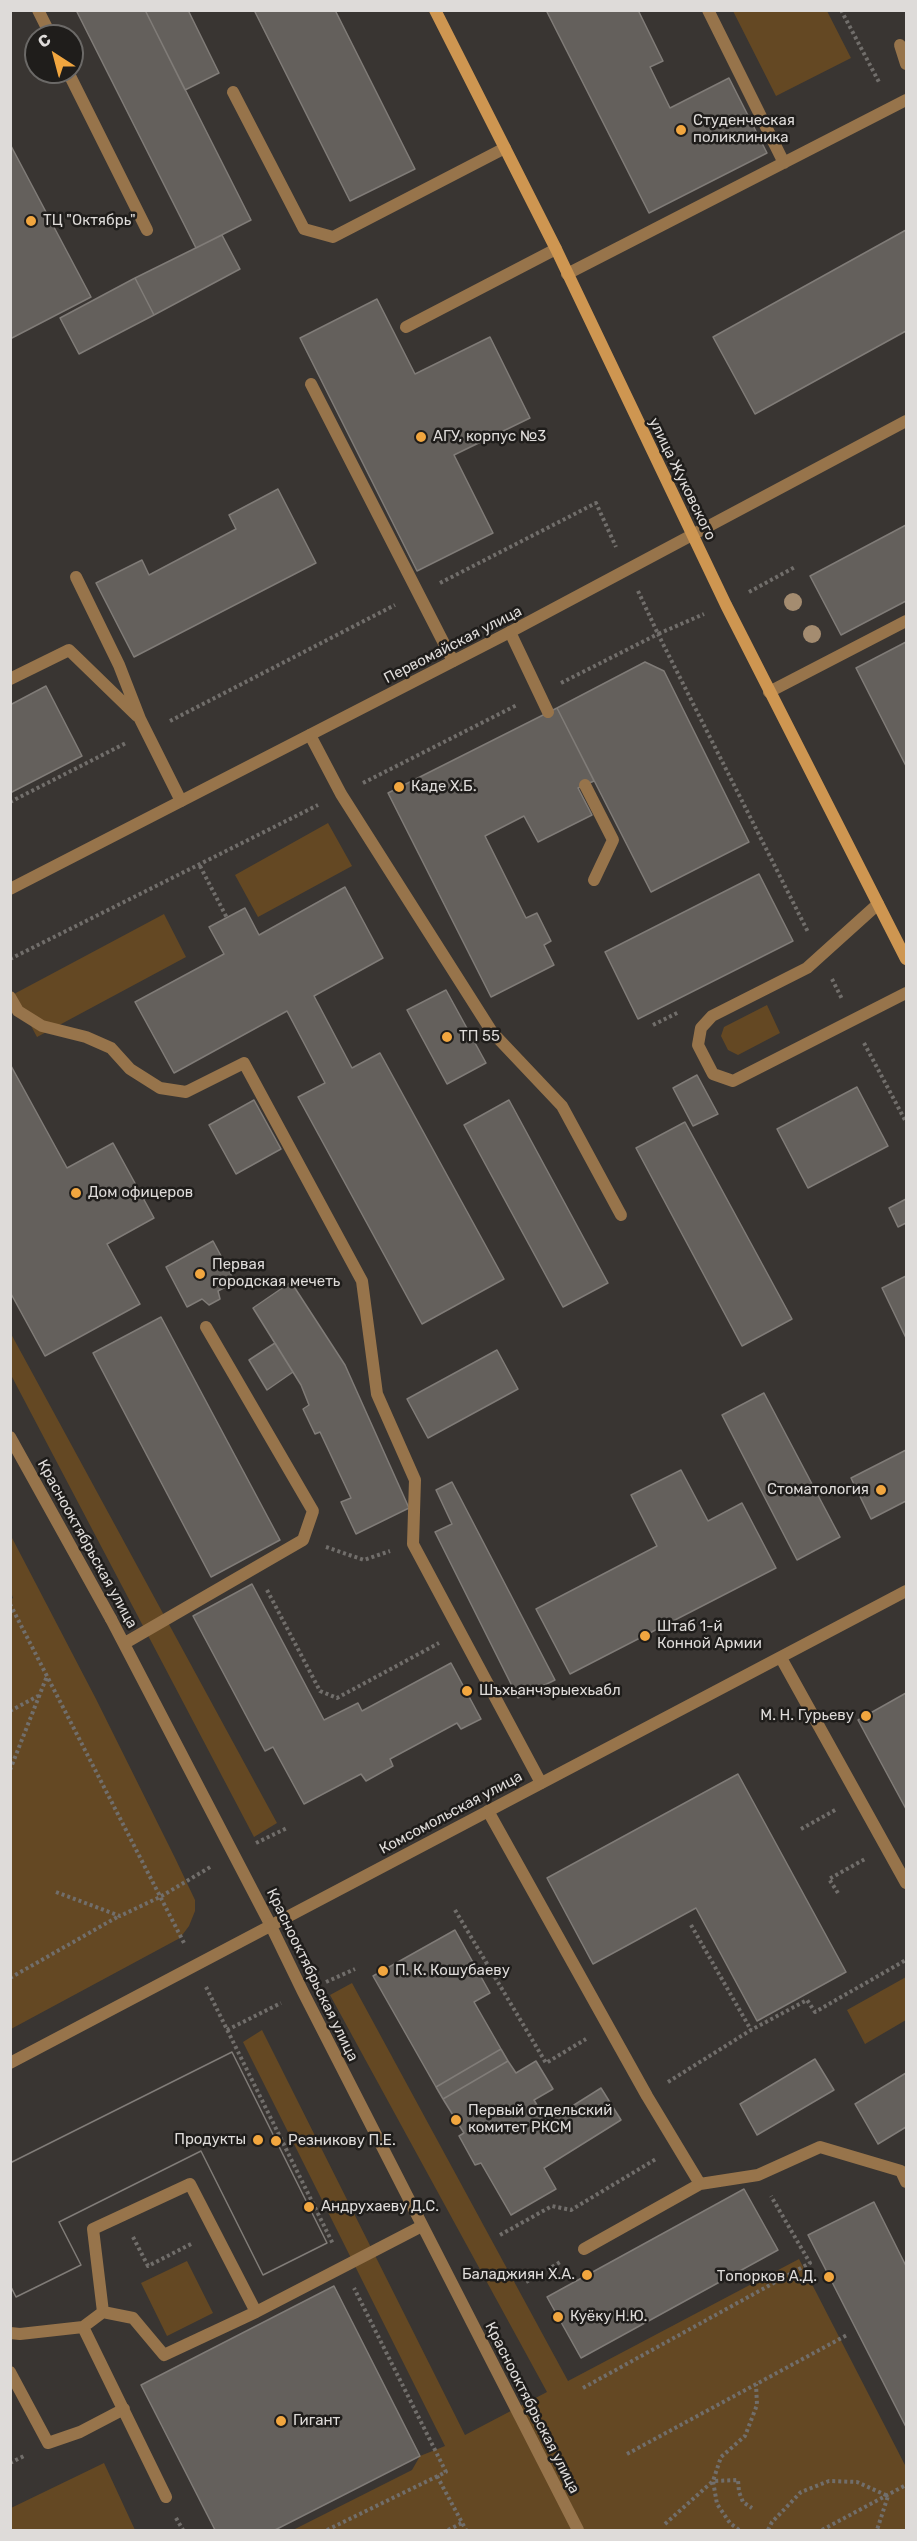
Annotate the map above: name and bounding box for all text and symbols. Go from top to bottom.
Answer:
north arrow [24,24,84,84]
text: С [34,30,54,52]
place label: Студенческая поликлиника [693,112,795,147]
marker: Студенческая поликлиника [674,123,688,137]
place label: ТЦ "Октябрь" [43,212,136,230]
marker: ТЦ "Октябрь" [24,214,38,228]
street label: улица Жуковского [645,415,719,543]
place label: АГУ, корпус №3 [433,428,546,446]
marker: АГУ, корпус №3 [414,430,428,444]
street label: Первомайская улица [381,602,525,688]
place label: Каде Х.Б. [411,778,477,796]
marker: Каде Х.Б. [392,780,406,794]
place label: ТП 55 [459,1028,500,1046]
marker: ТП 55 [440,1030,454,1044]
place label: Дом офицеров [88,1184,193,1202]
marker: Дом офицеров [69,1186,83,1200]
place label: Первая городская мечеть [212,1256,340,1291]
marker: Первая городская мечеть [193,1267,207,1281]
street label: Краснооктябрьская улица [33,1456,141,1632]
place label: Стоматология [767,1481,869,1499]
marker: Стоматология [874,1483,888,1497]
place label: Штаб 1-й Конной Армии [657,1618,762,1653]
marker: Штаб 1-й Конной Армии [638,1629,652,1643]
place label: Шъхьанчэрыехьабл [479,1682,621,1700]
marker: Шъхьанчэрыехьабл [460,1684,474,1698]
place label: М. Н. Гурьеву [760,1707,854,1725]
marker: М. Н. Гурьеву [859,1709,873,1723]
street label: Комсомольская улица [376,1768,526,1858]
street label: Краснооктябрьская улица [262,1886,362,2064]
place label: П. К. Кошубаеву [395,1962,510,1980]
marker: П. К. Кошубаеву [376,1964,390,1978]
place label: Первый отдельский комитет РКСМ [468,2102,612,2137]
marker: Первый отдельский комитет РКСМ [449,2113,463,2127]
place label: Продукты [174,2131,246,2149]
place label: Резникову П.Е. [288,2132,396,2150]
marker: Продукты [251,2133,265,2147]
marker: Резникову П.Е. [269,2134,283,2148]
place label: Андрухаеву Д.С. [321,2198,439,2216]
marker: Андрухаеву Д.С. [302,2200,316,2214]
place label: Баладжиян Х.А. [462,2266,575,2284]
marker: Баладжиян Х.А. [580,2268,594,2282]
place label: Топорков А.Д. [717,2268,817,2286]
marker: Топорков А.Д. [822,2270,836,2284]
place label: Куёку Н.Ю. [570,2308,647,2326]
marker: Куёку Н.Ю. [551,2310,565,2324]
street label: Краснооктябрьская улица [481,2319,583,2497]
place label: Гигант [293,2412,340,2430]
marker: Гигант [274,2414,288,2428]

